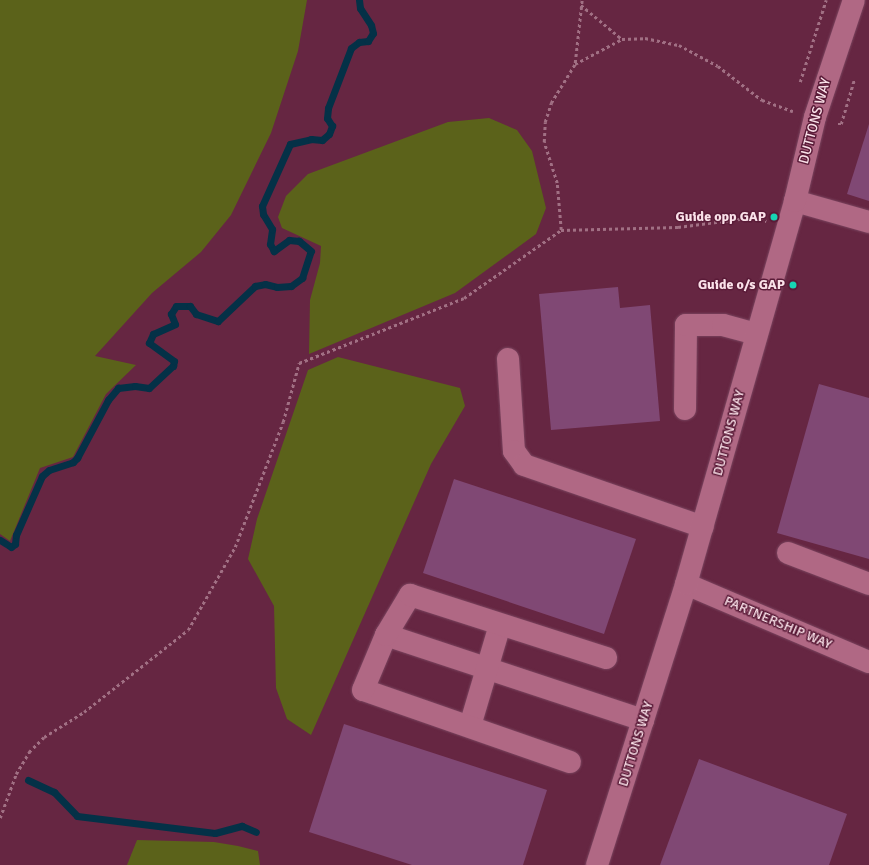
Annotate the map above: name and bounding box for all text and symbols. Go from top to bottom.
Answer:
street label: DUTTONS WAY [795,76,835,166]
place label: Guide opp GAP [676,209,766,225]
marker: Guide opp GAP [769,212,779,222]
place label: Guide o/s GAP [698,277,785,293]
marker: Guide o/s GAP [788,280,798,290]
street label: DUTTONS WAY [709,388,749,478]
street label: PARTNERSHIP WAY [722,593,834,653]
street label: DUTTONS WAY [615,699,657,789]

